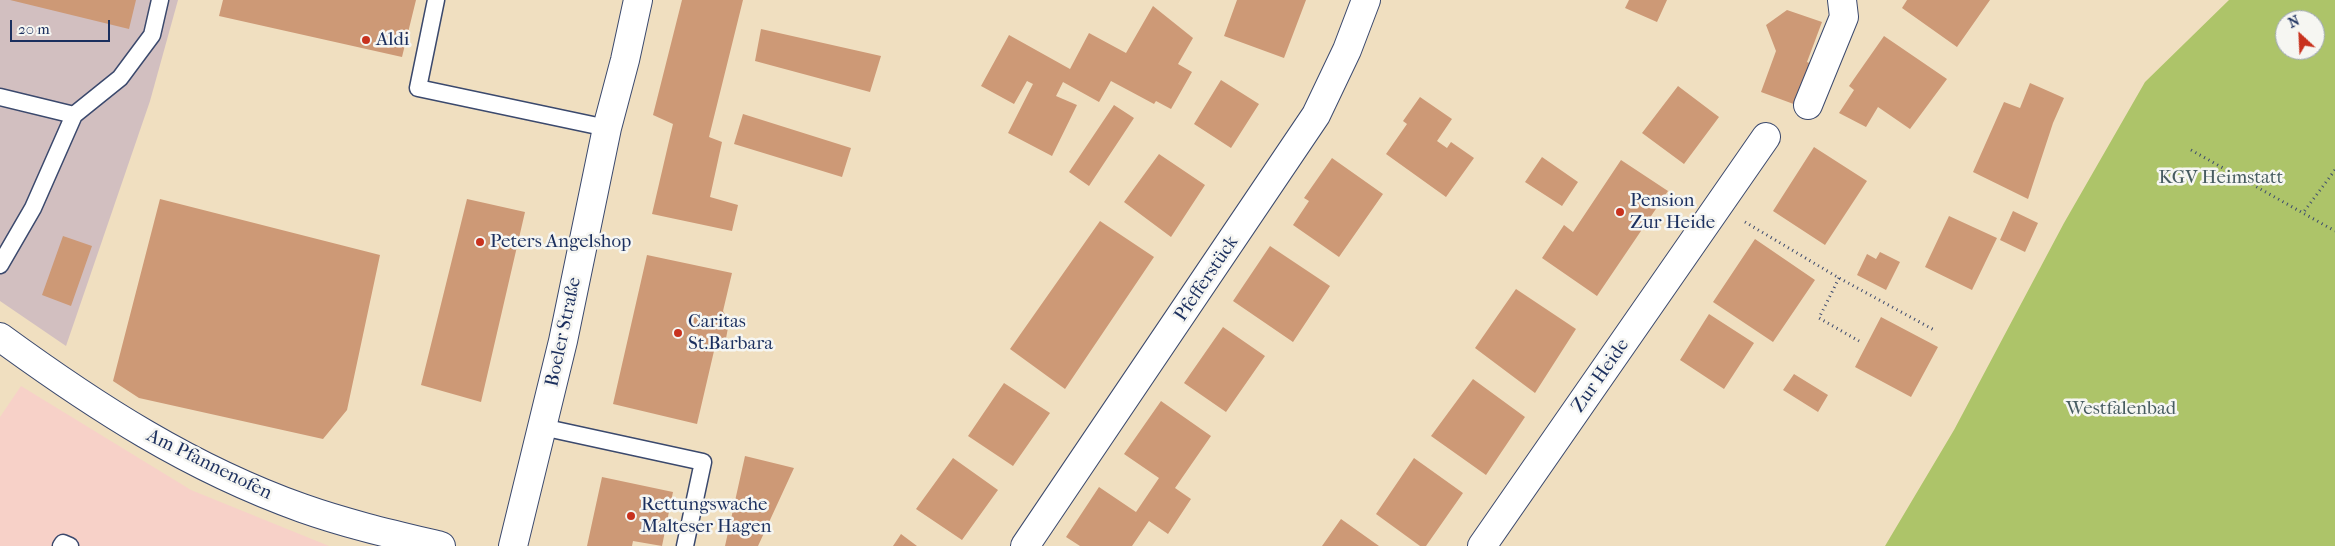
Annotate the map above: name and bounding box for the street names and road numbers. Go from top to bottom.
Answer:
street label: Pfefferstück [1170,232,1244,326]
street label: Boeler Straße [541,275,587,389]
street label: Zur Heide [1567,335,1635,417]
street label: Am Pfannenofen [142,425,276,505]

